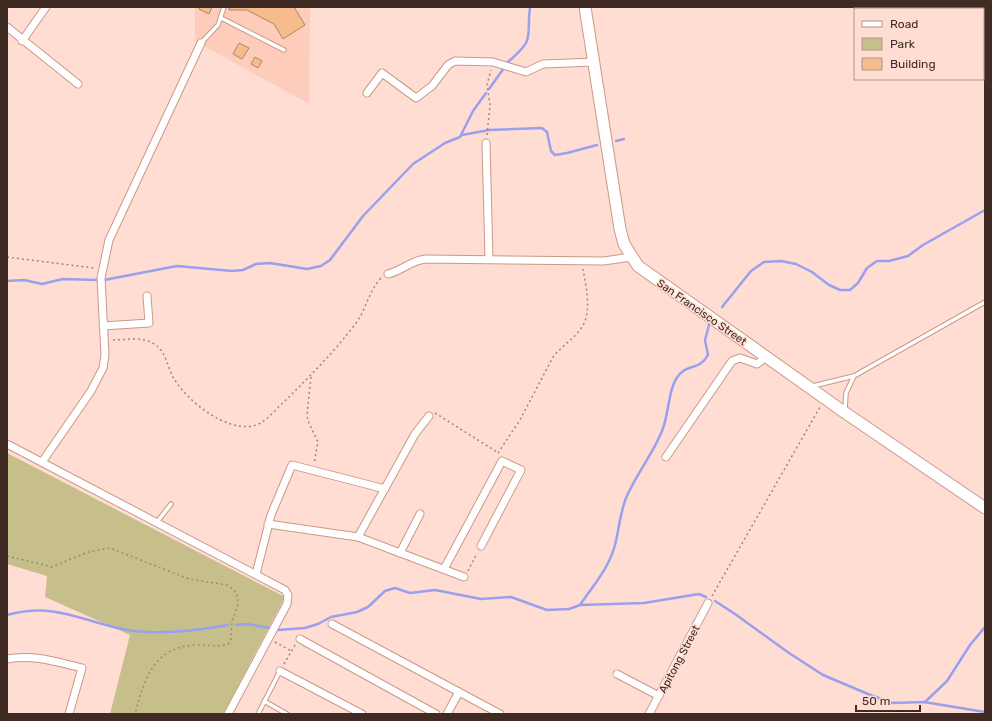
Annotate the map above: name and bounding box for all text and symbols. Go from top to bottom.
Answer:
legend [854,8,984,80]
text: Road [890,17,918,31]
text: Park [890,37,916,51]
text: Building [890,57,936,71]
street label: San Francisco Street [654,277,750,349]
street label: Apitong Street [656,622,703,695]
scale bar [856,687,920,713]
text: 50 m [862,694,890,708]

